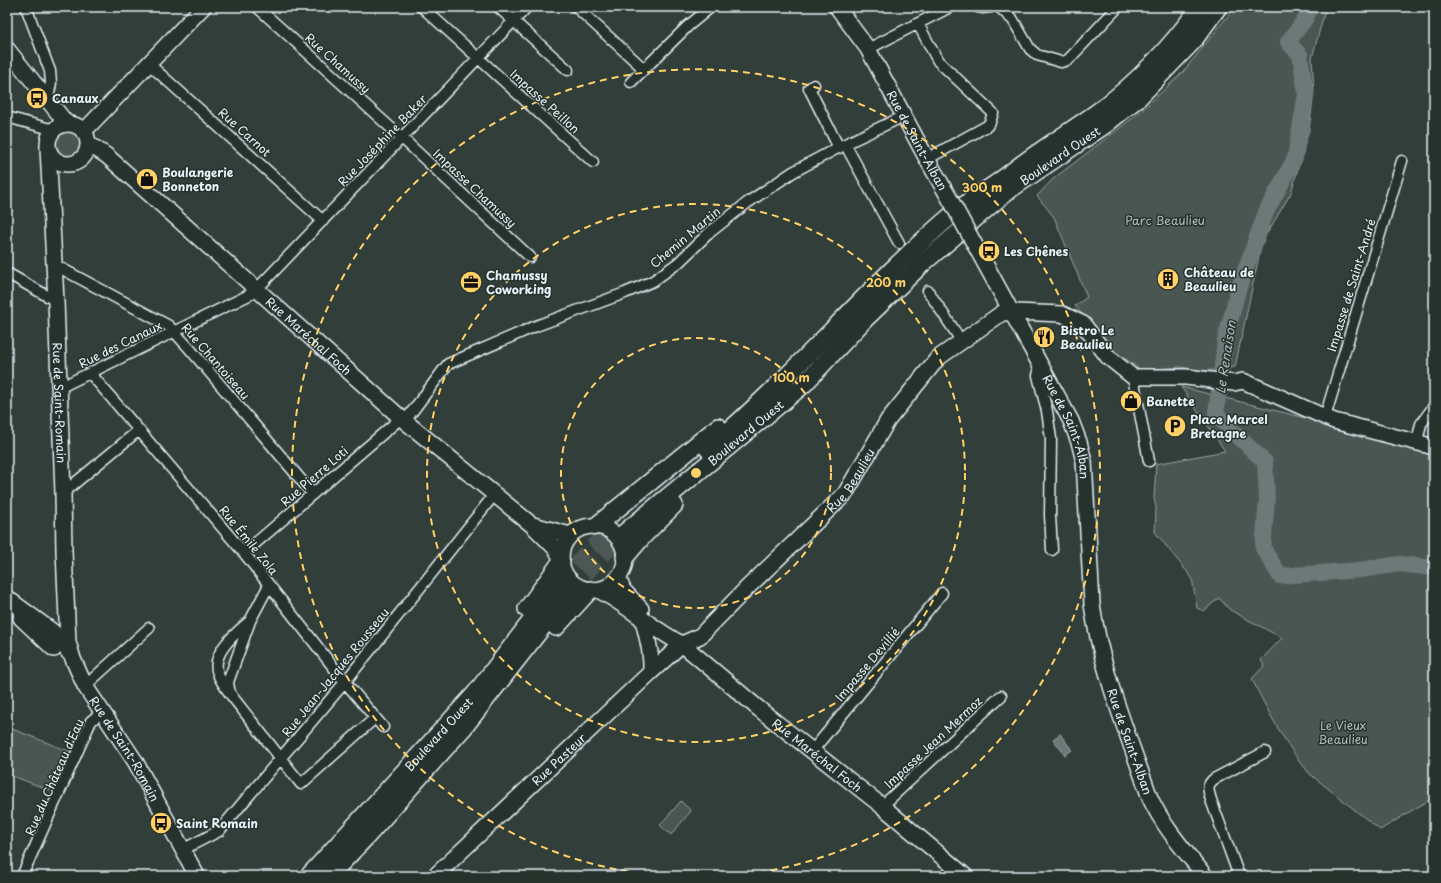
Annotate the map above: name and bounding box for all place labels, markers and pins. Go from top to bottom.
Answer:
bus stop icon: Canaux [24,85,50,111]
place label: Canaux [52,89,99,107]
place label: Boulangerie Bonneton [162,163,234,195]
shop icon: Boulangerie Bonneton [134,166,160,192]
bus stop icon: Les Chênes [976,238,1002,264]
place label: Les Chênes [1004,242,1069,260]
place label: Château de Beaulieu [1184,263,1254,295]
place label: Chamussy Coworking [486,266,551,298]
building icon: Château de Beaulieu [1155,266,1181,292]
office icon: Chamussy Coworking [458,269,484,295]
place label: Bistro Le Beaulieu [1060,321,1115,353]
restaurant icon: Bistro Le Beaulieu [1031,324,1057,350]
shop icon: Banette [1118,388,1144,414]
place label: Banette [1146,392,1195,410]
place label: Place Marcel Bretagne [1190,410,1268,442]
parking icon: Place Marcel Bretagne [1162,413,1188,439]
centre of rings [689,466,703,480]
bus stop icon: Saint Romain [148,810,174,836]
place label: Saint Romain [176,814,258,832]

